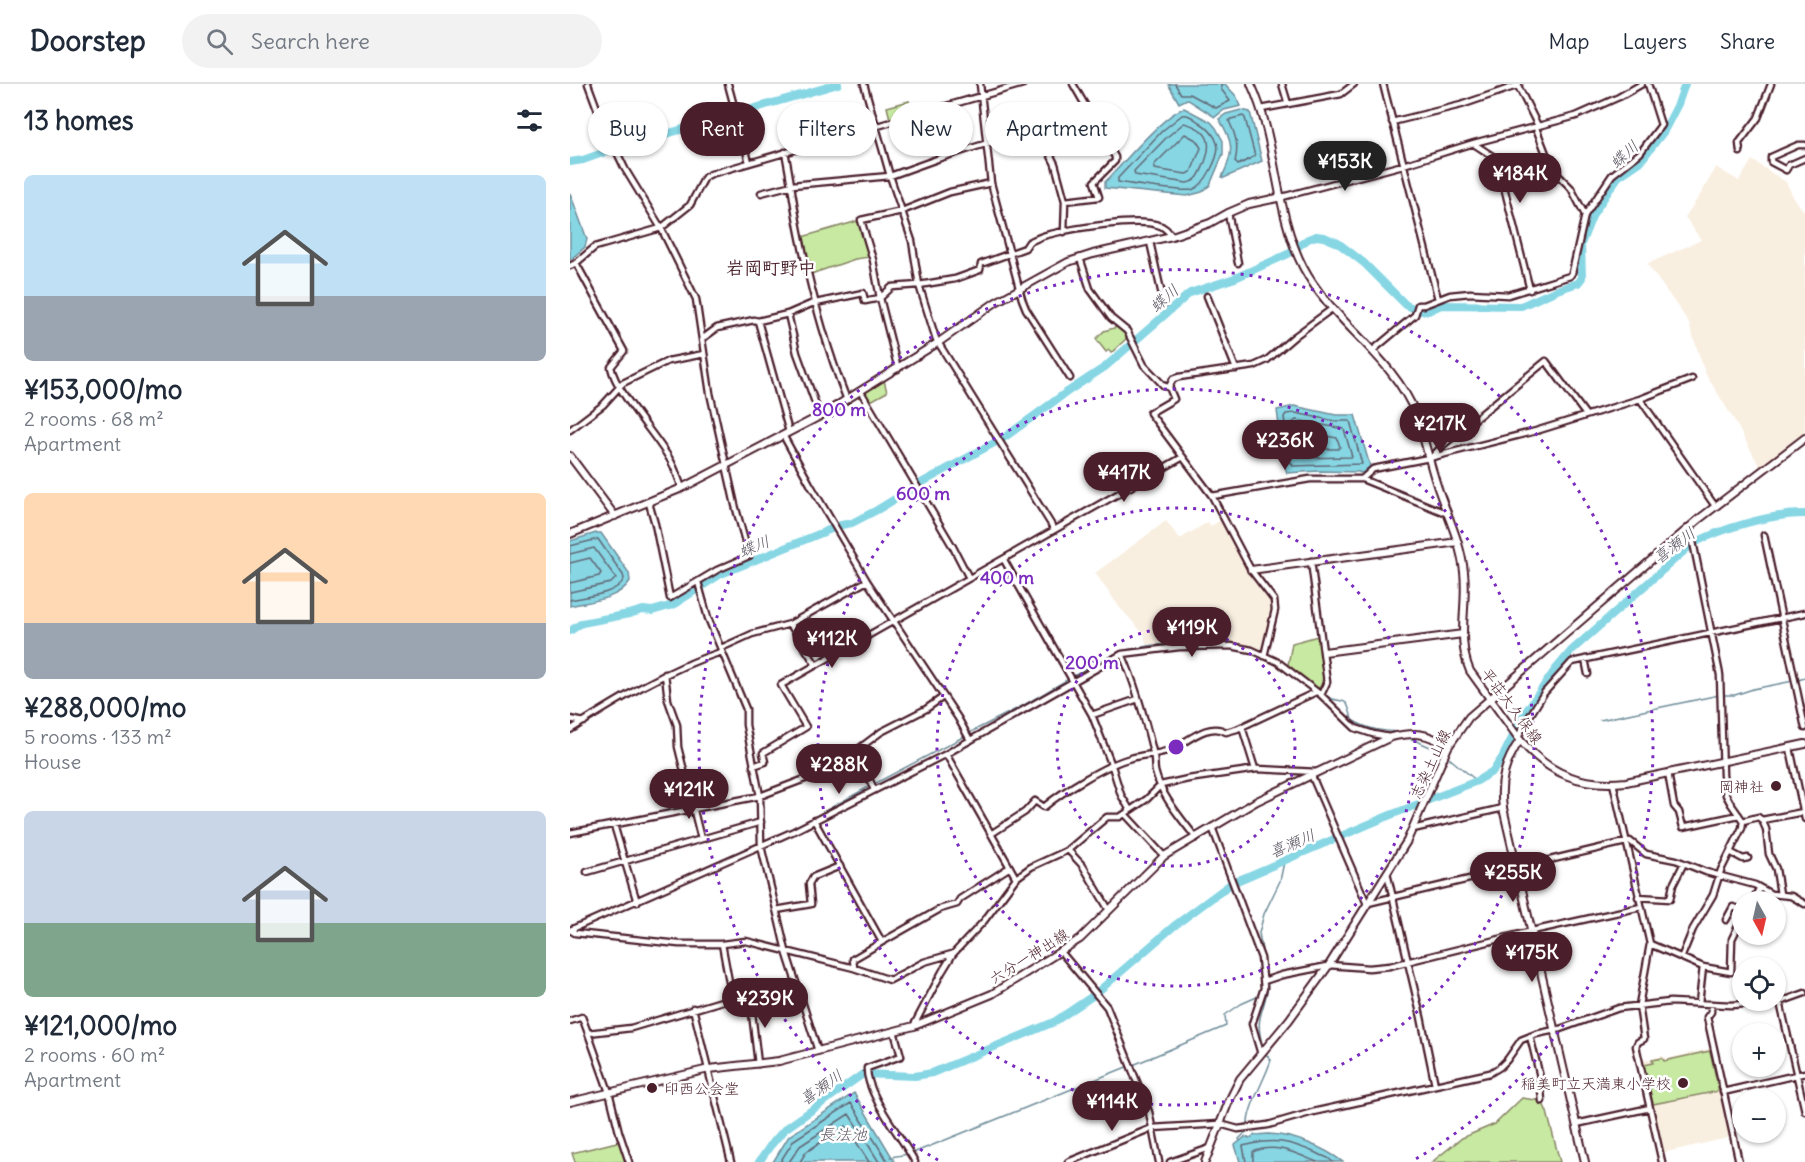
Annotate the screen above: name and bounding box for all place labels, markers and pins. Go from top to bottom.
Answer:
pin: ¥153K [1303,141,1387,192]
pin: ¥184K [1478,153,1562,204]
pin: ¥217K [1398,403,1482,454]
pin: ¥236K [1243,420,1327,471]
pin: ¥417K [1082,452,1166,503]
pin: ¥119K [1150,607,1234,658]
pin: ¥112K [790,618,874,669]
centre of rings [1166,737,1186,757]
pin: ¥288K [797,744,881,795]
pin: ¥121K [647,769,731,820]
place label: 岡神社 [1719,777,1764,796]
marker: 岡神社 [1769,779,1783,793]
pin: ¥255K [1471,852,1555,903]
pin: ¥175K [1490,932,1574,983]
pin: ¥239K [723,978,807,1029]
place label: 稲美町立天満東小学校 [1521,1074,1671,1093]
marker: 稲美町立天満東小学校 [1676,1076,1690,1090]
place label: 印西公会堂 [664,1079,739,1098]
marker: 印西公会堂 [645,1081,659,1095]
pin: ¥114K [1070,1081,1154,1132]

